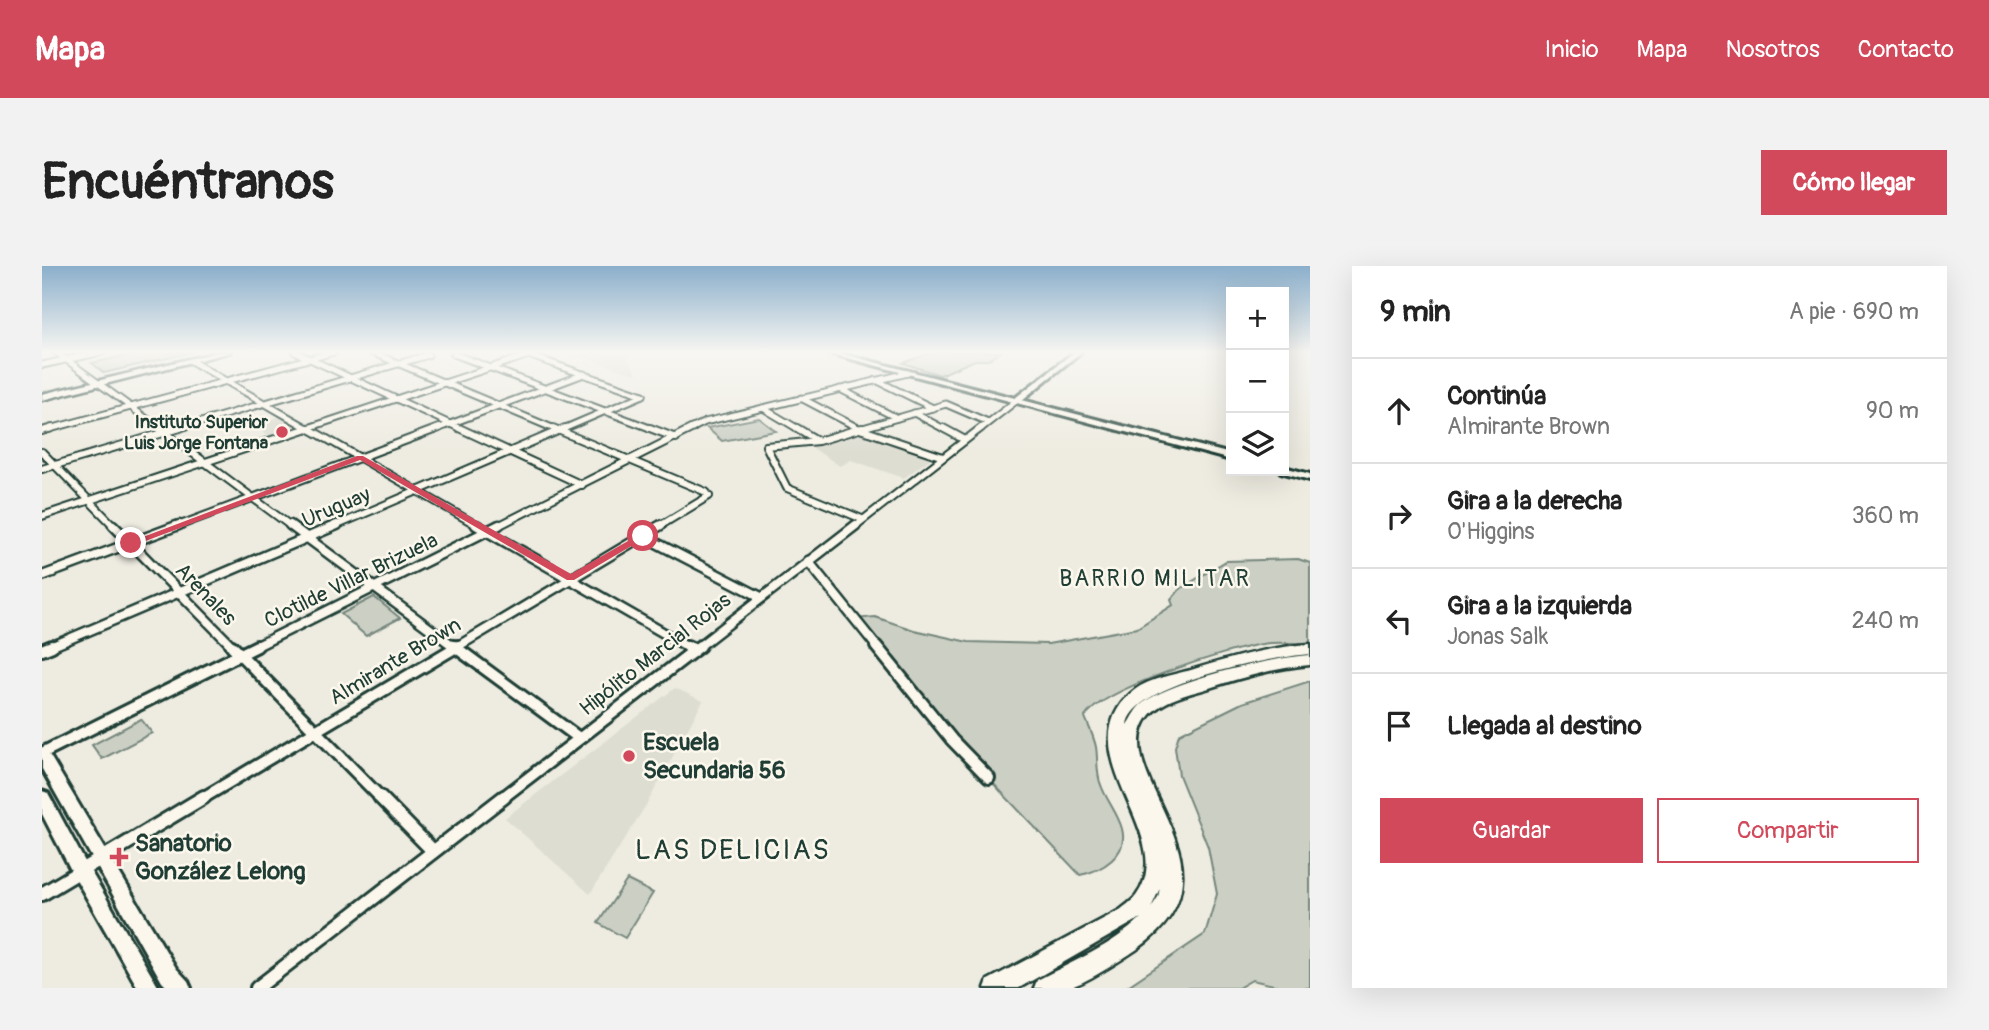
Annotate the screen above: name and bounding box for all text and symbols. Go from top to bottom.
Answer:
text: Mapa [35,29,105,70]
text: Inicio [1545,35,1599,64]
text: Mapa [1637,35,1688,64]
text: Nosotros [1726,35,1820,64]
text: Contacto [1858,35,1954,64]
button: Cómo llegar [1761,150,1947,215]
text: Encuéntranos [42,152,334,213]
map controls [1226,287,1289,476]
button: + [1226,287,1289,350]
text: 9 min [1380,293,1451,330]
text: A pie · 690 m [1789,297,1919,326]
button: − [1226,350,1289,413]
text: Continúa [1447,380,1546,412]
icon: ahead [1380,392,1418,430]
text: 90 m [1866,396,1919,425]
place label: Instituto Superior Luis Jorge Fontana [124,411,269,455]
text: Almirante Brown [1447,412,1610,441]
button: layers [1226,413,1289,476]
marker: Instituto Superior Luis Jorge Fontana [274,424,290,440]
street label: Uruguay [298,481,375,534]
text: Gira a la derecha [1447,485,1622,517]
icon: right [1380,497,1418,535]
text: 360 m [1852,501,1919,530]
text: O'Higgins [1447,517,1535,546]
route start [627,520,658,551]
route end [115,527,146,558]
street label: Clotilde Villar Brizuela [260,527,442,634]
street label: Arenales [169,557,243,632]
district label: BARRIO MILITAR [1059,564,1251,593]
street label: Hipólito Marcial Rojas [574,586,737,722]
text: Gira a la izquierda [1447,590,1632,622]
icon: left [1380,602,1418,640]
text: 240 m [1852,606,1919,635]
street label: Almirante Brown [325,612,466,711]
text: Jonas Salk [1447,622,1548,651]
icon: arrive [1380,707,1418,745]
text: Llegada al destino [1447,710,1642,742]
place label: Escuela Secundaria 56 [643,728,786,785]
marker: Escuela Secundaria 56 [621,748,637,764]
button: Guardar [1380,798,1643,863]
button: Compartir [1657,798,1919,863]
place label: Sanatorio González Lelong [135,829,306,886]
district label: LAS DELICIAS [635,833,831,868]
marker: Sanatorio González Lelong [109,847,129,867]

